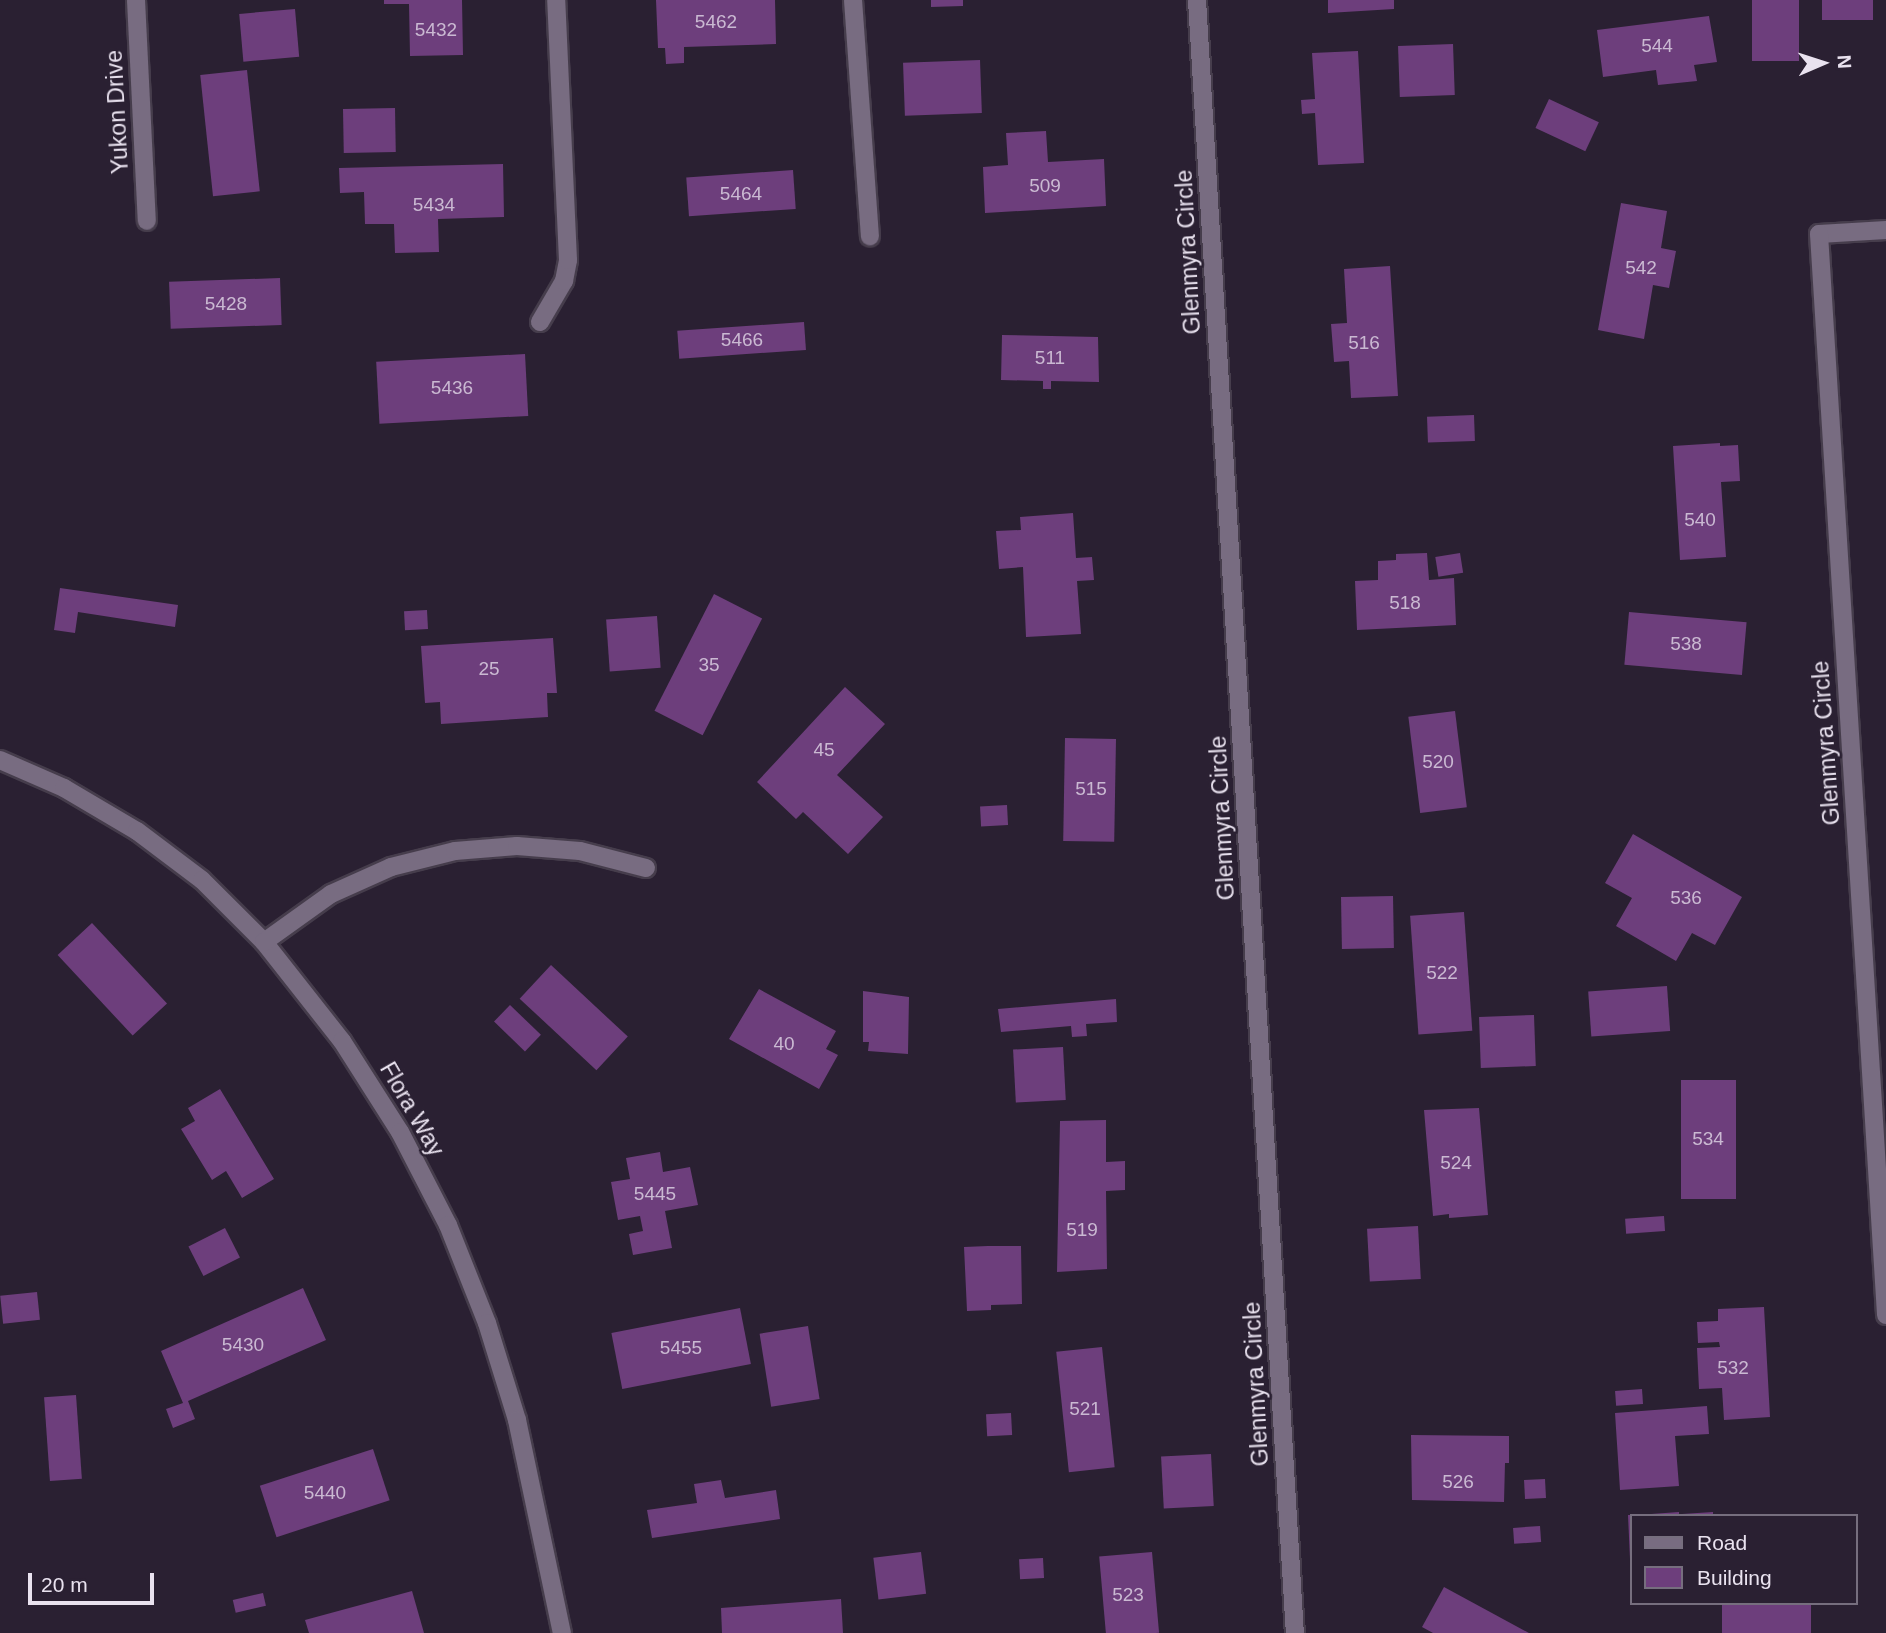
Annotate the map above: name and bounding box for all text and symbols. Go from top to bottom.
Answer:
house number: 5462 [695,11,737,33]
house number: 5432 [415,19,457,41]
north arrow [1788,28,1858,98]
house number: 544 [1641,35,1673,57]
street label: Yukon Drive [100,49,134,175]
text: N [1834,54,1855,69]
street label: Glenmyra Circle [1170,169,1206,335]
house number: 509 [1029,175,1061,197]
house number: 5464 [720,183,762,205]
house number: 5434 [413,194,455,216]
house number: 542 [1625,257,1657,279]
house number: 5428 [205,293,247,315]
house number: 5466 [721,329,763,351]
house number: 516 [1348,332,1380,354]
house number: 511 [1035,347,1065,369]
house number: 5436 [431,377,473,399]
house number: 540 [1684,509,1716,531]
house number: 518 [1389,592,1421,614]
house number: 538 [1670,633,1702,655]
house number: 35 [698,654,720,676]
house number: 25 [478,658,500,680]
street label: Glenmyra Circle [1806,660,1846,826]
street label: Glenmyra Circle [1204,735,1240,901]
house number: 45 [813,739,835,761]
house number: 520 [1422,751,1454,773]
house number: 515 [1075,778,1107,800]
house number: 536 [1670,887,1702,909]
house number: 522 [1426,962,1458,984]
house number: 40 [773,1033,795,1055]
street label: Flora Way [374,1057,450,1161]
house number: 534 [1692,1128,1724,1150]
house number: 524 [1440,1152,1472,1174]
house number: 5445 [634,1183,676,1205]
house number: 519 [1066,1219,1098,1241]
street label: Glenmyra Circle [1238,1301,1274,1467]
house number: 5430 [222,1334,264,1356]
house number: 5455 [660,1337,702,1359]
house number: 532 [1717,1357,1749,1379]
house number: 521 [1069,1398,1101,1420]
house number: 526 [1442,1471,1474,1493]
house number: 5440 [304,1482,346,1504]
legend [1630,1514,1858,1605]
text: Road [1697,1531,1747,1554]
scale bar [32,1560,158,1604]
text: Building [1697,1566,1772,1589]
text: 20 m [41,1573,88,1596]
house number: 523 [1112,1584,1144,1606]

